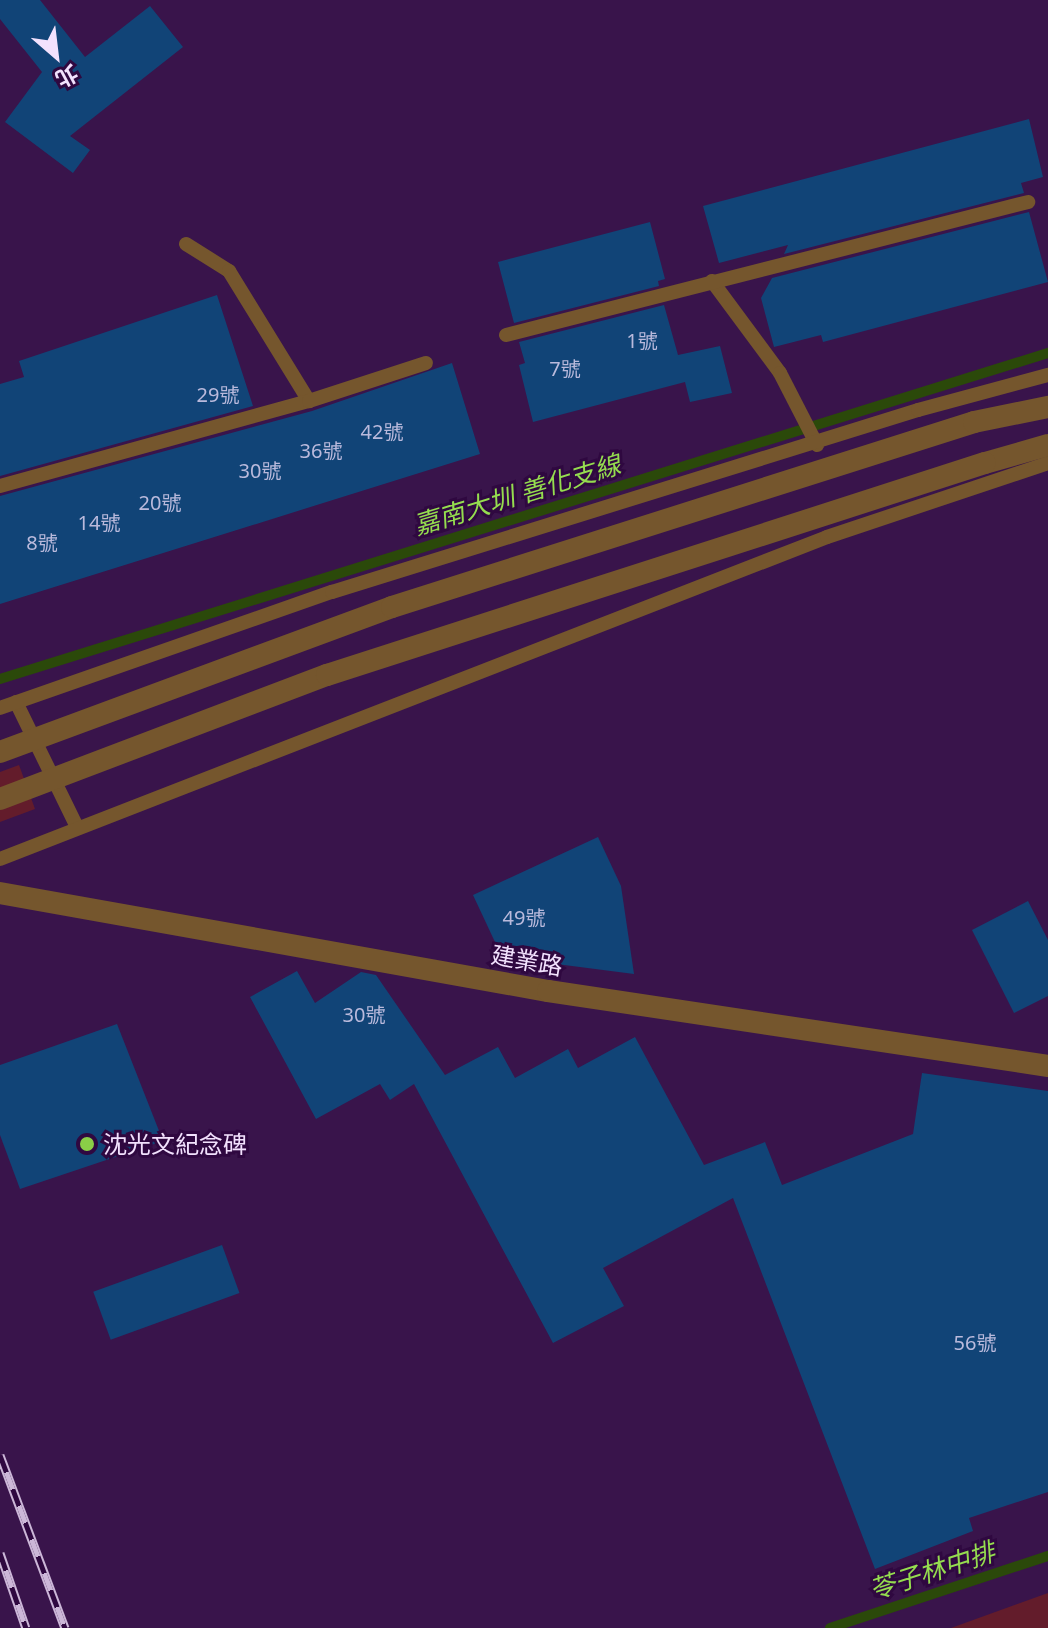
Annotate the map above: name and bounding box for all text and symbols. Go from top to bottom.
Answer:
north arrow [16,16,96,96]
text: 北 [51,59,84,96]
house number: 1號 [626,328,658,352]
house number: 7號 [549,356,581,380]
house number: 29號 [197,382,239,406]
house number: 42號 [361,419,403,443]
house number: 36號 [300,438,342,462]
water label: 嘉南大圳 善化支線 [410,449,624,541]
house number: 30號 [239,458,281,482]
house number: 20號 [139,490,181,514]
house number: 14號 [78,510,120,534]
house number: 8號 [26,530,58,554]
house number: 49號 [503,905,545,929]
street label: 建業路 [489,940,565,980]
house number: 30號 [343,1002,385,1026]
place label: 沈光文紀念碑 [103,1130,247,1158]
marker: 沈光文紀念碑 [78,1135,96,1153]
house number: 56號 [954,1330,996,1354]
water label: 苓子林中排 [865,1536,999,1606]

